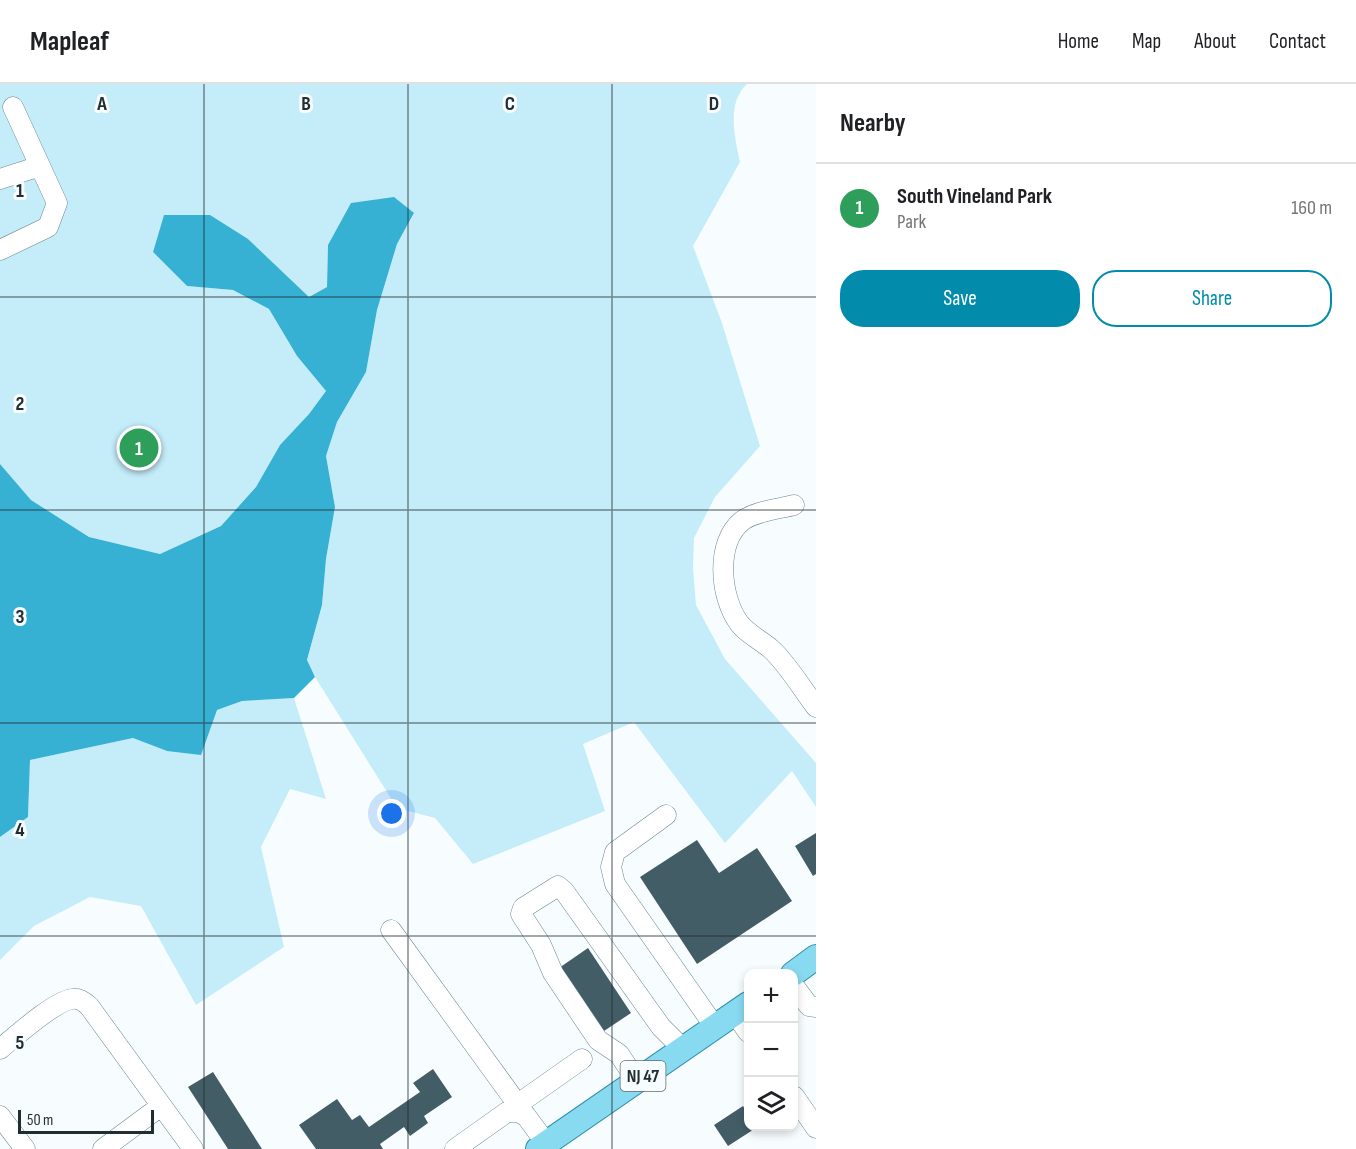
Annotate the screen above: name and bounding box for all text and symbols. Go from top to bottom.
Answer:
text: Mapleaf [30,25,109,58]
text: Home [1058,29,1099,54]
text: Map [1132,29,1161,54]
text: About [1194,29,1236,54]
text: Contact [1269,29,1326,54]
text: A [96,92,107,116]
text: B [301,92,311,116]
text: C [505,92,515,116]
text: D [709,92,719,116]
text: Nearby [840,108,906,139]
text: 1 [16,179,24,203]
text: South Vineland Park [897,183,1052,210]
text: 1 [856,196,863,220]
text: 160 m [1291,196,1332,220]
text: Park [897,210,926,234]
button: Save [840,270,1080,327]
button: Share [1092,270,1332,327]
text: 2 [16,392,24,416]
pin: 1 [120,426,158,470]
text: 3 [16,605,25,629]
your location [377,799,406,828]
text: 4 [15,818,25,842]
map controls [744,969,798,1131]
button: + [744,969,798,1023]
button: − [744,1023,798,1077]
text: 5 [16,1031,25,1055]
road number: NJ 47 [620,1061,666,1091]
button: layers [744,1077,798,1131]
scale bar [18,1107,154,1134]
text: 50 m [27,1111,53,1130]

